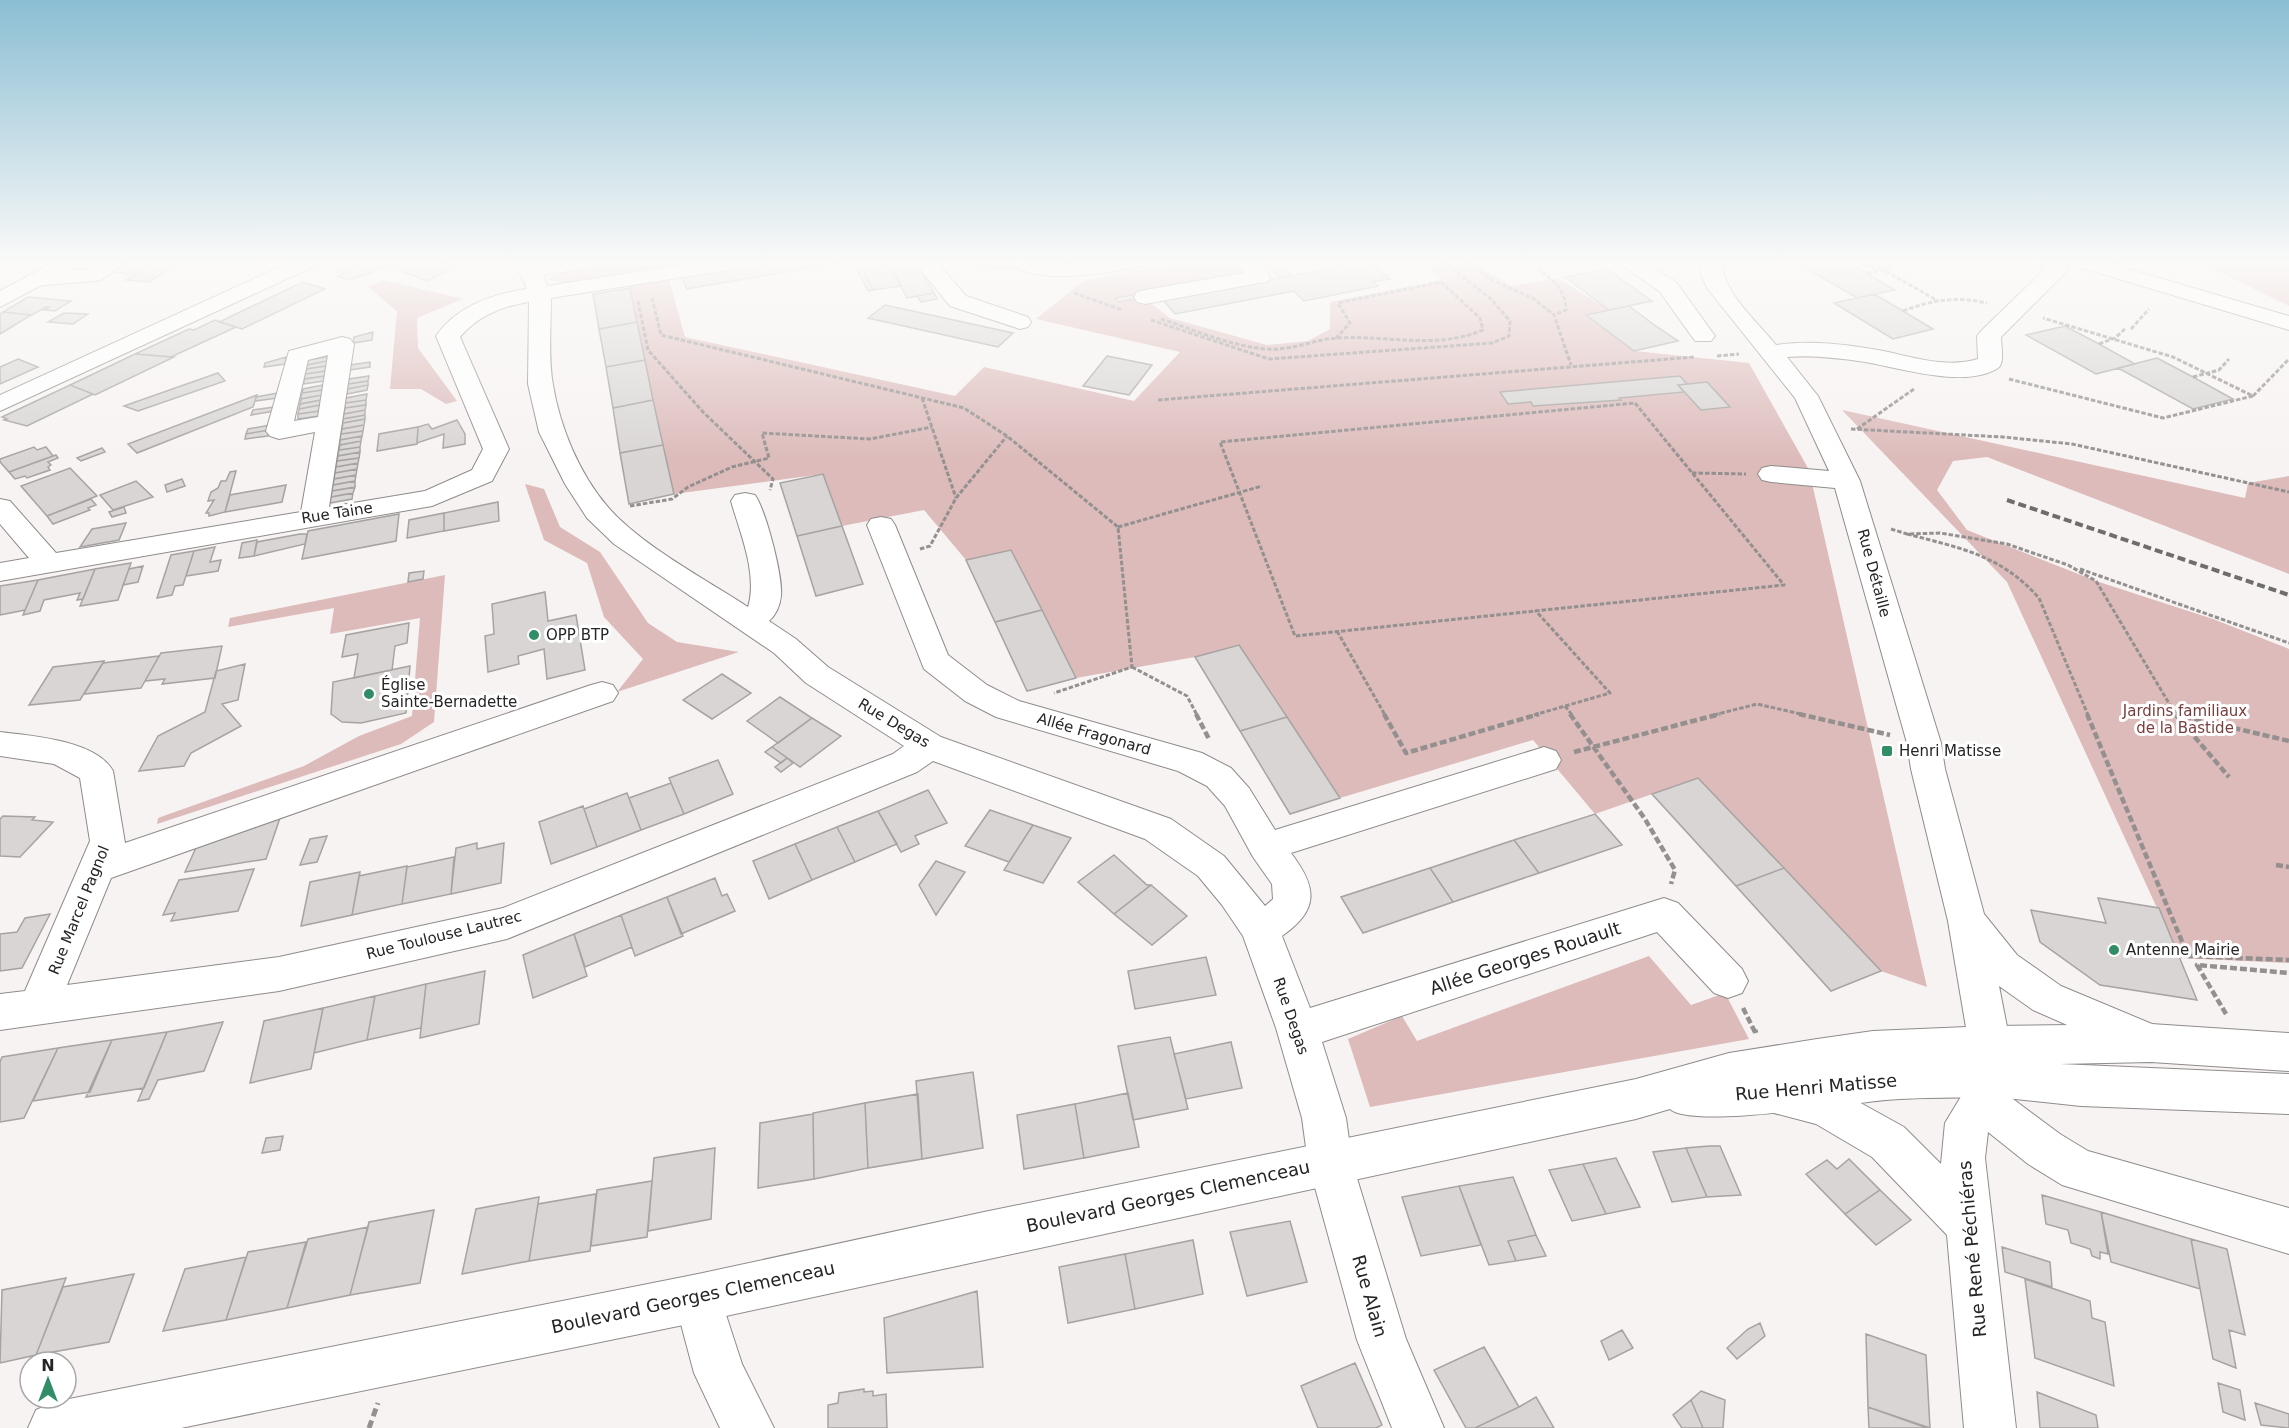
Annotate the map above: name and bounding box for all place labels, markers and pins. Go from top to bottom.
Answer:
place label: OPP BTP [546,626,609,644]
marker: OPP BTP [527,628,541,642]
place label: Église Sainte-Bernadette [381,675,517,711]
marker: Église Sainte-Bernadette [362,687,376,701]
place label: Henri Matisse [1899,742,2001,760]
marker: Henri Matisse [1880,744,1894,758]
place label: Antenne Mairie [2126,941,2240,959]
marker: Antenne Mairie [2107,943,2121,957]

